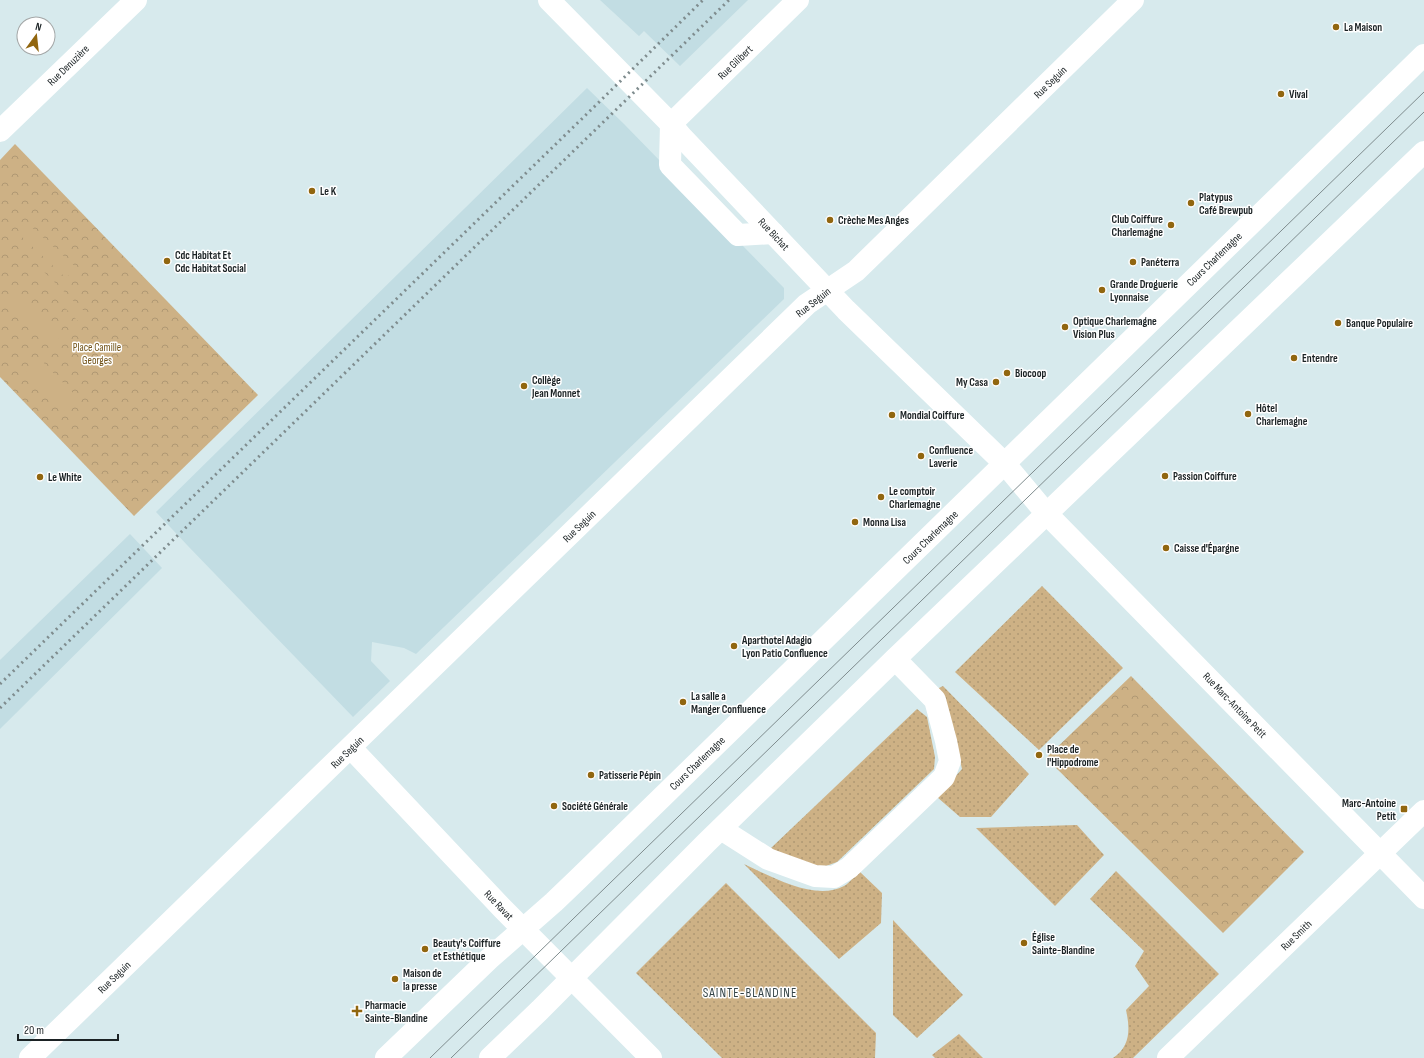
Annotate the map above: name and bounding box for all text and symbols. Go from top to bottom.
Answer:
north arrow [16,16,56,56]
text: N [34,20,43,34]
place label: La Maison [1344,21,1382,34]
marker: La Maison [1331,22,1341,32]
street label: Rue Denuzière [45,42,92,88]
street label: Rue Gilibert [715,42,756,82]
street label: Rue Seguin [1031,63,1070,101]
place label: Vival [1289,88,1308,101]
marker: Vival [1276,89,1286,99]
place label: Le K [320,185,337,198]
marker: Le K [307,186,317,196]
place label: Platypus Café Brewpub [1199,191,1253,217]
marker: Platypus Café Brewpub [1186,198,1196,208]
place label: Club Coiffure Charlemagne [1112,213,1163,239]
place label: Crèche Mes Anges [838,214,909,227]
street label: Rue Bichat [755,215,792,254]
marker: Crèche Mes Anges [825,215,835,225]
marker: Club Coiffure Charlemagne [1166,220,1176,230]
street label: Cours Charlemagne [1184,230,1245,289]
place label: Cdc Habitat Et Cdc Habitat Social [175,249,246,275]
marker: Cdc Habitat Et Cdc Habitat Social [162,256,172,266]
place label: Panéterra [1141,256,1180,269]
marker: Panéterra [1128,257,1138,267]
place label: Grande Droguerie Lyonnaise [1110,278,1178,304]
street label: Rue Seguin [793,285,834,320]
marker: Grande Droguerie Lyonnaise [1097,285,1107,295]
place label: Optique Charlemagne Vision Plus [1073,315,1157,341]
place label: Banque Populaire [1346,317,1413,330]
marker: Banque Populaire [1333,318,1343,328]
marker: Optique Charlemagne Vision Plus [1060,322,1070,332]
park label: Place Camille Georges [73,341,121,367]
place label: Entendre [1302,352,1338,365]
marker: Entendre [1289,353,1299,363]
place label: Biocoop [1015,367,1046,380]
marker: Biocoop [1002,368,1012,378]
place label: Collège Jean Monnet [531,374,580,400]
place label: My Casa [956,376,988,389]
marker: My Casa [991,377,1001,387]
marker: Collège Jean Monnet [519,381,529,391]
place label: Hôtel Charlemagne [1256,402,1308,428]
place label: Mondial Coiffure [900,409,965,422]
marker: Hôtel Charlemagne [1243,409,1253,419]
marker: Mondial Coiffure [887,410,897,420]
place label: Confluence Laverie [929,444,973,470]
marker: Confluence Laverie [916,451,926,461]
place label: Passion Coiffure [1173,470,1237,483]
place label: Le White [48,471,82,484]
marker: Passion Coiffure [1160,471,1170,481]
marker: Le White [35,472,45,482]
place label: Le comptoir Charlemagne [889,485,941,511]
marker: Le comptoir Charlemagne [876,492,886,502]
street label: Rue Seguin [560,507,599,545]
street label: Cours Charlemagne [900,508,961,567]
place label: Monna Lisa [863,516,907,529]
marker: Monna Lisa [850,517,860,527]
place label: Caisse d'Épargne [1174,542,1240,555]
marker: Caisse d'Épargne [1161,543,1171,553]
place label: Aparthotel Adagio Lyon Patio Confluence [741,634,828,660]
marker: Aparthotel Adagio Lyon Patio Confluence [729,641,739,651]
street label: Rue Marc-Antoine Petit [1200,670,1270,741]
place label: La salle a Manger Confluence [691,690,766,716]
marker: La salle a Manger Confluence [678,697,688,707]
street label: Rue Seguin [328,733,367,771]
street label: Cours Charlemagne [667,734,728,793]
place label: Place de l'Hippodrome [1047,743,1099,769]
marker: Place de l'Hippodrome [1034,750,1044,760]
place label: Patisserie Pépin [599,769,661,782]
marker: Patisserie Pépin [586,770,596,780]
place label: Marc-Antoine Petit [1342,797,1396,823]
place label: Société Générale [562,800,628,813]
marker: Société Générale [549,801,559,811]
marker: Marc-Antoine Petit [1399,804,1409,814]
street label: Rue Ravat [481,888,516,923]
street label: Rue Smith [1278,917,1315,953]
place label: Église Sainte-Blandine [1032,931,1095,957]
place label: Beauty's Coiffure et Esthétique [433,937,501,963]
marker: Église Sainte-Blandine [1019,938,1029,948]
marker: Beauty's Coiffure et Esthétique [420,944,430,954]
street label: Rue Seguin [95,958,134,996]
place label: Maison de la presse [403,967,442,993]
marker: Maison de la presse [390,974,400,984]
district label: SAINTE-BLANDINE [703,985,797,1001]
place label: Pharmacie Sainte-Blandine [365,999,428,1025]
marker: Pharmacie Sainte-Blandine [352,1006,362,1016]
scale bar [18,1016,118,1042]
text: 20 m [24,1023,44,1038]

